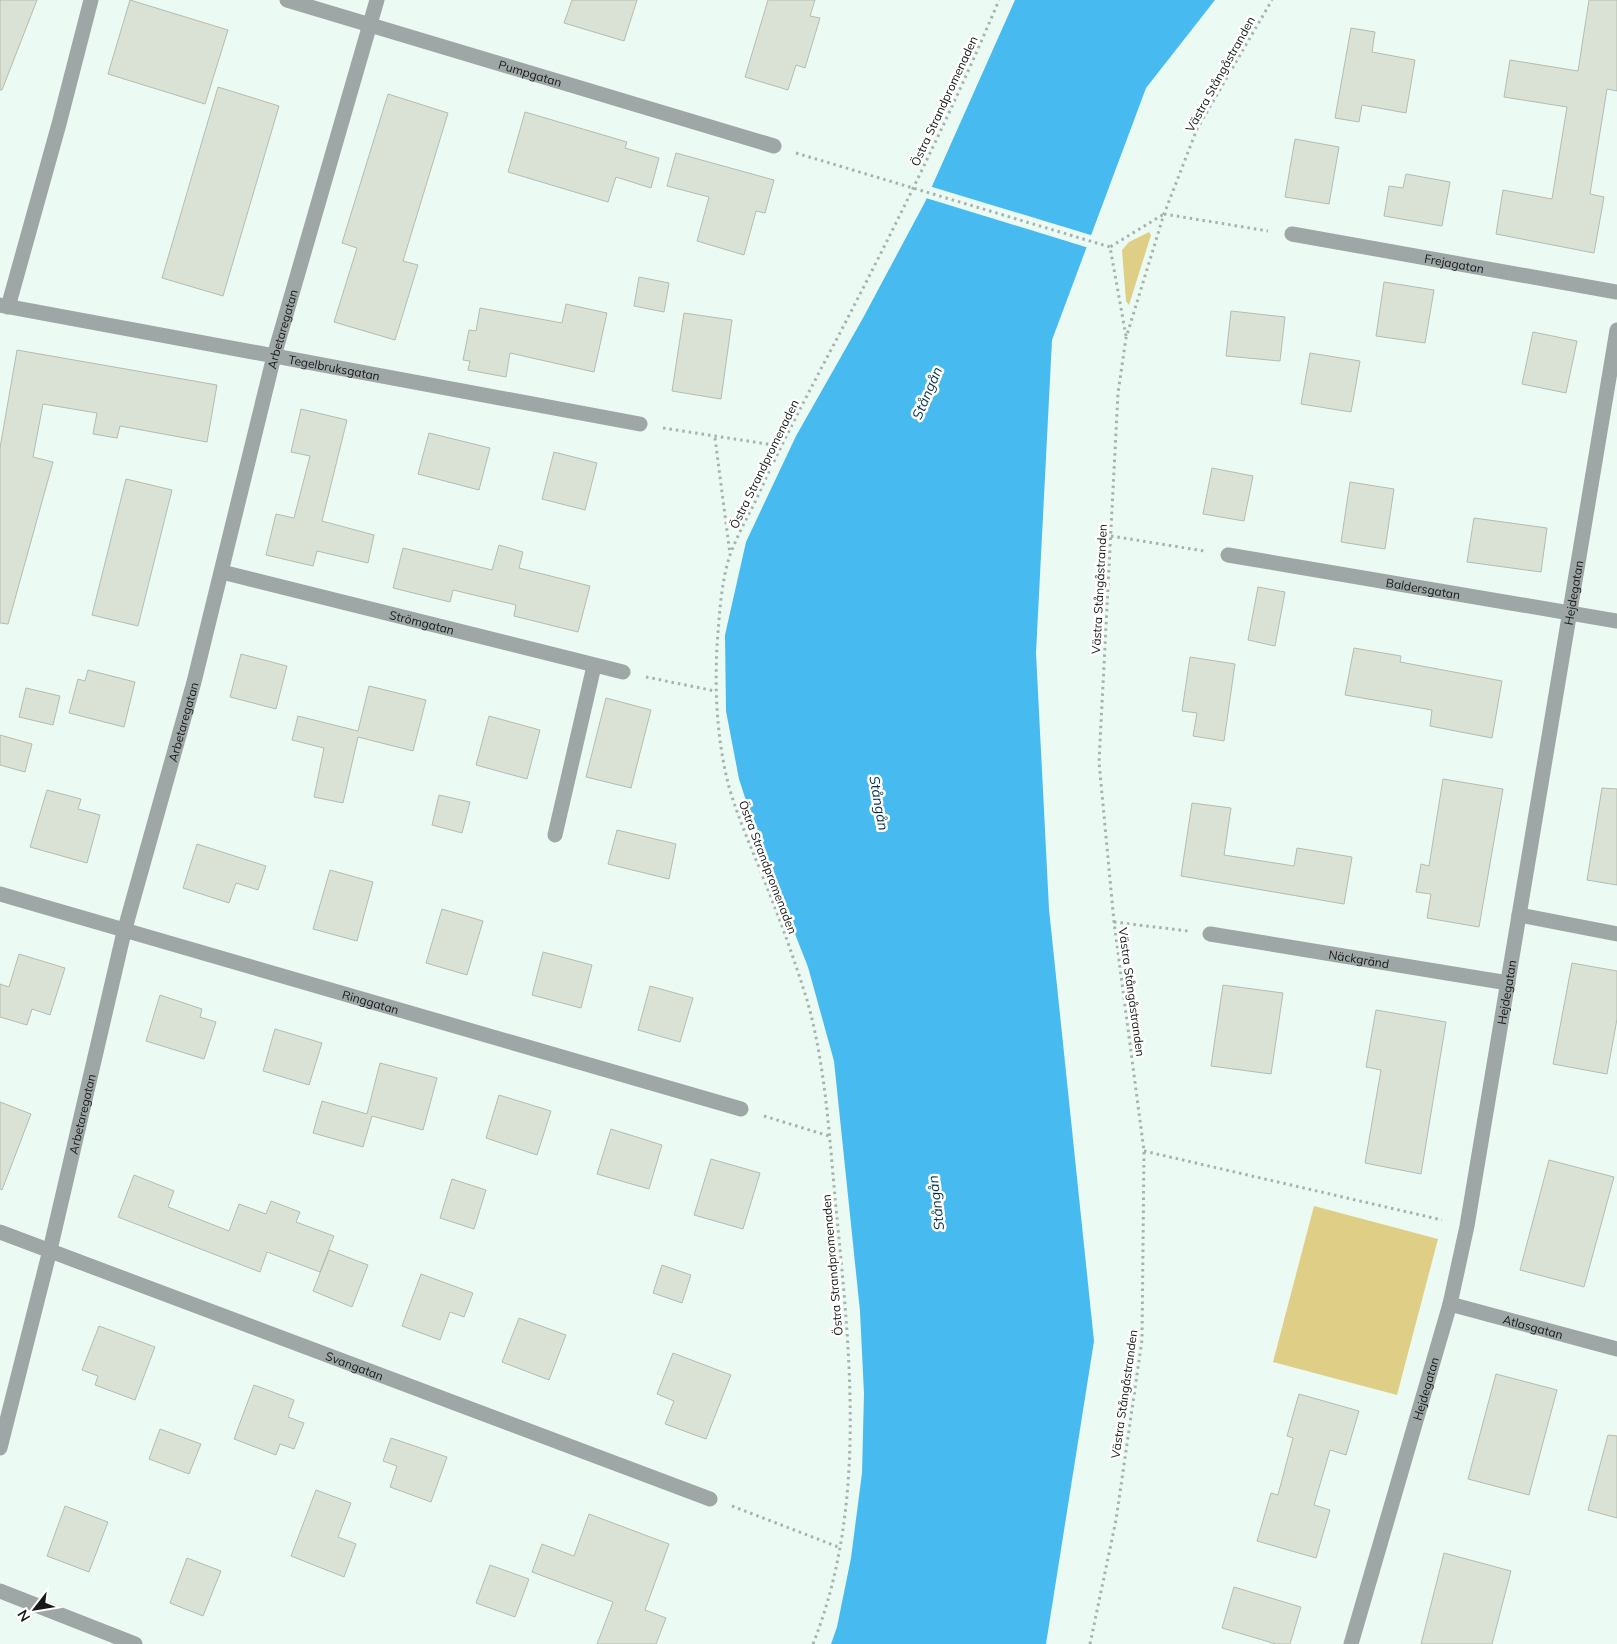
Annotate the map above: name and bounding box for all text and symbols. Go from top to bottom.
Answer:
street label: Västra Stångåstranden [1182,14,1258,134]
street label: Östra Strandpromenaden [907,34,981,168]
street label: Pumpgatan [497,56,564,90]
street label: Frejagatan [1423,250,1485,276]
street label: Arbetaregatan [264,288,300,370]
street label: Tegelbruksgatan [287,351,381,383]
water label: Stångån [908,364,946,422]
street label: Östra Strandpromenaden [726,397,802,531]
street label: Västra Stångåstranden [1088,524,1110,654]
street label: Hejdegatan [1560,559,1586,626]
street label: Baldersgatan [1385,574,1461,602]
street label: Strömgatan [388,607,456,637]
street label: Arbetaregatan [165,680,201,763]
water label: Stångån [865,774,893,832]
street label: Östra Strandpromenaden [736,798,800,936]
street label: Västra Stångåstranden [1116,927,1148,1057]
street label: Näckgränd [1328,946,1390,971]
street label: Hejdegatan [1493,959,1519,1026]
street label: Ringgatan [341,986,401,1017]
street label: Arbetaregatan [65,1072,98,1156]
water label: Stångån [924,1174,948,1232]
street label: Östra Strandpromenaden [818,1194,846,1336]
street label: Atlasgatan [1501,1311,1565,1342]
street label: Västra Stångåstranden [1108,1329,1140,1459]
street label: Svangatan [324,1348,386,1383]
street label: Hejdegatan [1409,1355,1442,1422]
north arrow [10,1584,60,1634]
text: N [13,1607,34,1625]

